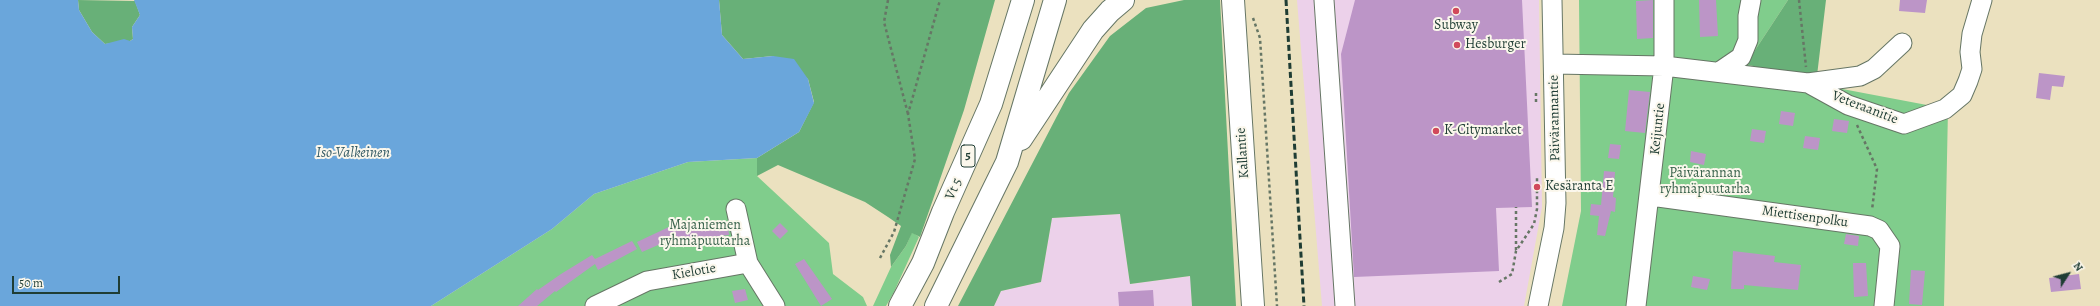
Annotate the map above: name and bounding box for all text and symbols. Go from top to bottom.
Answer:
marker: Subway [1451,6,1461,16]
place label: Subway [1434,18,1478,34]
place label: Hesburger [1465,37,1526,53]
marker: Hesburger [1452,40,1462,50]
street label: Päivärannantie [1546,75,1564,161]
street label: Veteraanitie [1830,88,1900,128]
street label: Keijuntie [1647,102,1669,156]
place label: K-Citymarket [1444,123,1522,139]
marker: K-Citymarket [1431,126,1441,136]
street label: Kallantie [1233,127,1253,179]
water label: Iso-Valkeinen [316,144,390,162]
road number: 5 [961,145,975,167]
park label: Päivärannan ryhmäpuutarha [1660,166,1750,198]
street label: Vt 5 [942,176,966,202]
place label: Kesäranta E [1545,179,1613,195]
marker: Kesäranta E [1532,182,1542,192]
street label: Miettisenpolku [1761,203,1849,231]
park label: Majaniemen ryhmäpuutarha [660,218,750,250]
north arrow [2048,254,2088,294]
text: N [2070,259,2087,274]
street label: Kielotie [671,260,717,284]
scale bar [14,268,122,294]
text: 50 m [19,275,43,291]

